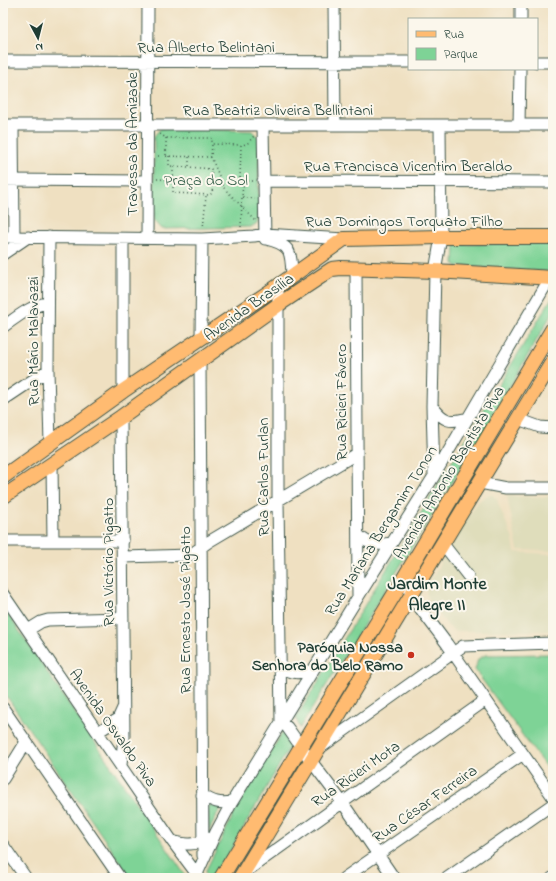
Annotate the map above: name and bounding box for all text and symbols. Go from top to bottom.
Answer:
north arrow [18,18,58,58]
legend [408,18,538,70]
text: Rua [444,26,464,44]
street label: Rua Alberto Belintani [137,36,275,60]
text: N [34,39,44,55]
text: Parque [444,46,478,64]
street label: Travessa da Amizade [121,71,145,216]
street label: Rua Beatriz Oliveira Bellintani [183,99,373,123]
street label: Rua Francisca Vicentim Beraldo [304,155,512,179]
park label: Praça do Sol [164,169,248,193]
street label: Rua Domingos Torquato Filho [305,210,503,234]
street label: Avenida Brasília [199,267,299,348]
street label: Rua Mário Malavazzi [22,276,46,406]
street label: Rua Ricieri Fávero [330,344,354,460]
street label: Avenida Antonio Baptista Piva [388,382,511,565]
street label: Rua Carlos Furlan [252,418,276,536]
street label: Rua Mariana Bergamim Tonon [319,441,444,621]
street label: Rua Victório Pigatto [97,498,121,626]
street label: Rua Ernesto José Pigatto [174,526,198,694]
district label: Jardim Monte Alegre II [387,572,488,620]
place label: Paróquia Nossa Senhora do Belo Ramo [252,636,403,678]
marker: Paróquia Nossa Senhora do Belo Ramo [406,650,416,660]
street label: Avenida Osvaldo Piva [63,664,162,792]
street label: Rua Ricieri Mota [307,735,405,814]
street label: Rua César Ferreira [368,759,483,850]

